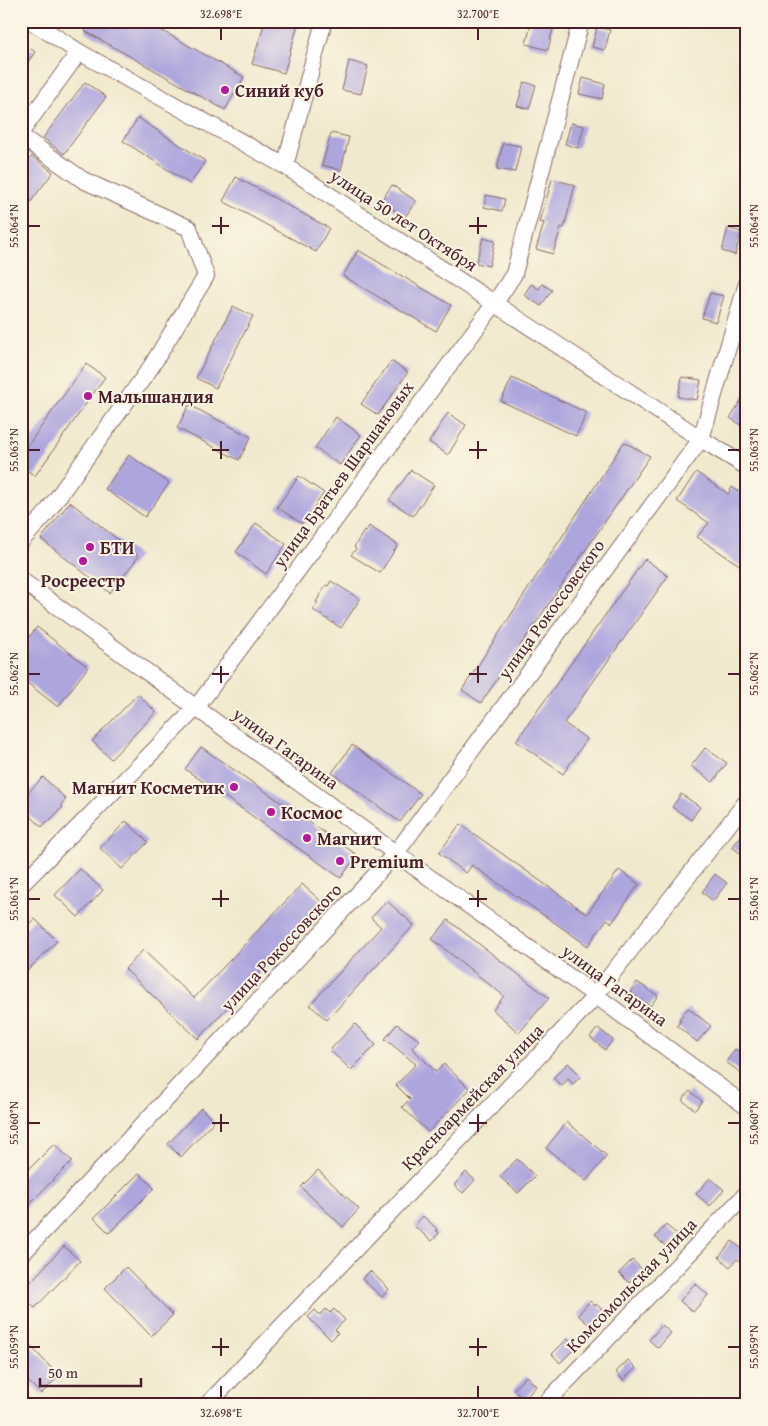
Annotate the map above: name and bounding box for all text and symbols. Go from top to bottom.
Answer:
text: 32.698°E [200,5,242,22]
text: 32.700°E [457,5,499,22]
place label: Синий куб [235,77,324,104]
marker: Синий куб [219,84,231,96]
street label: улица 50 лет Октября [324,162,483,278]
text: 55.064°N [5,204,22,248]
text: 55.064°N [745,204,762,248]
street label: улица Братьев Шаршановых [265,374,421,574]
place label: Малышандия [98,383,214,410]
marker: Малышандия [82,390,94,402]
text: 55.063°N [5,428,22,472]
text: 55.063°N [745,428,762,472]
street label: улица Рокоссовского [490,533,611,685]
place label: БТИ [100,534,135,561]
marker: БТИ [84,541,96,553]
marker: Росреестр [77,555,89,567]
place label: Росреестр [41,567,125,594]
text: 55.062°N [5,652,22,696]
text: 55.062°N [745,652,762,696]
street label: улица Гагарина [227,700,345,796]
place label: Магнит Косметик [72,774,225,801]
marker: Магнит Косметик [228,781,240,793]
place label: Космос [281,799,342,826]
marker: Космос [265,806,277,818]
place label: Магнит [317,825,382,852]
marker: Магнит [301,832,313,844]
place label: Premium [350,848,425,875]
marker: Premium [334,855,346,867]
text: 55.061°N [5,877,22,921]
street label: улица Рокоссовского [213,877,348,1018]
text: 55.061°N [745,877,762,921]
street label: улица Гагарина [556,937,674,1033]
street label: Красноармейская улица [395,1017,550,1176]
text: 55.060°N [5,1101,22,1145]
text: 55.060°N [745,1101,762,1145]
street label: Комсомольская улица [559,1211,703,1359]
text: 55.059°N [5,1325,22,1369]
text: 55.059°N [745,1325,762,1369]
scale bar [40,1356,141,1388]
text: 50 m [48,1362,79,1383]
text: 32.698°E [200,1404,242,1421]
text: 32.700°E [457,1404,499,1421]

